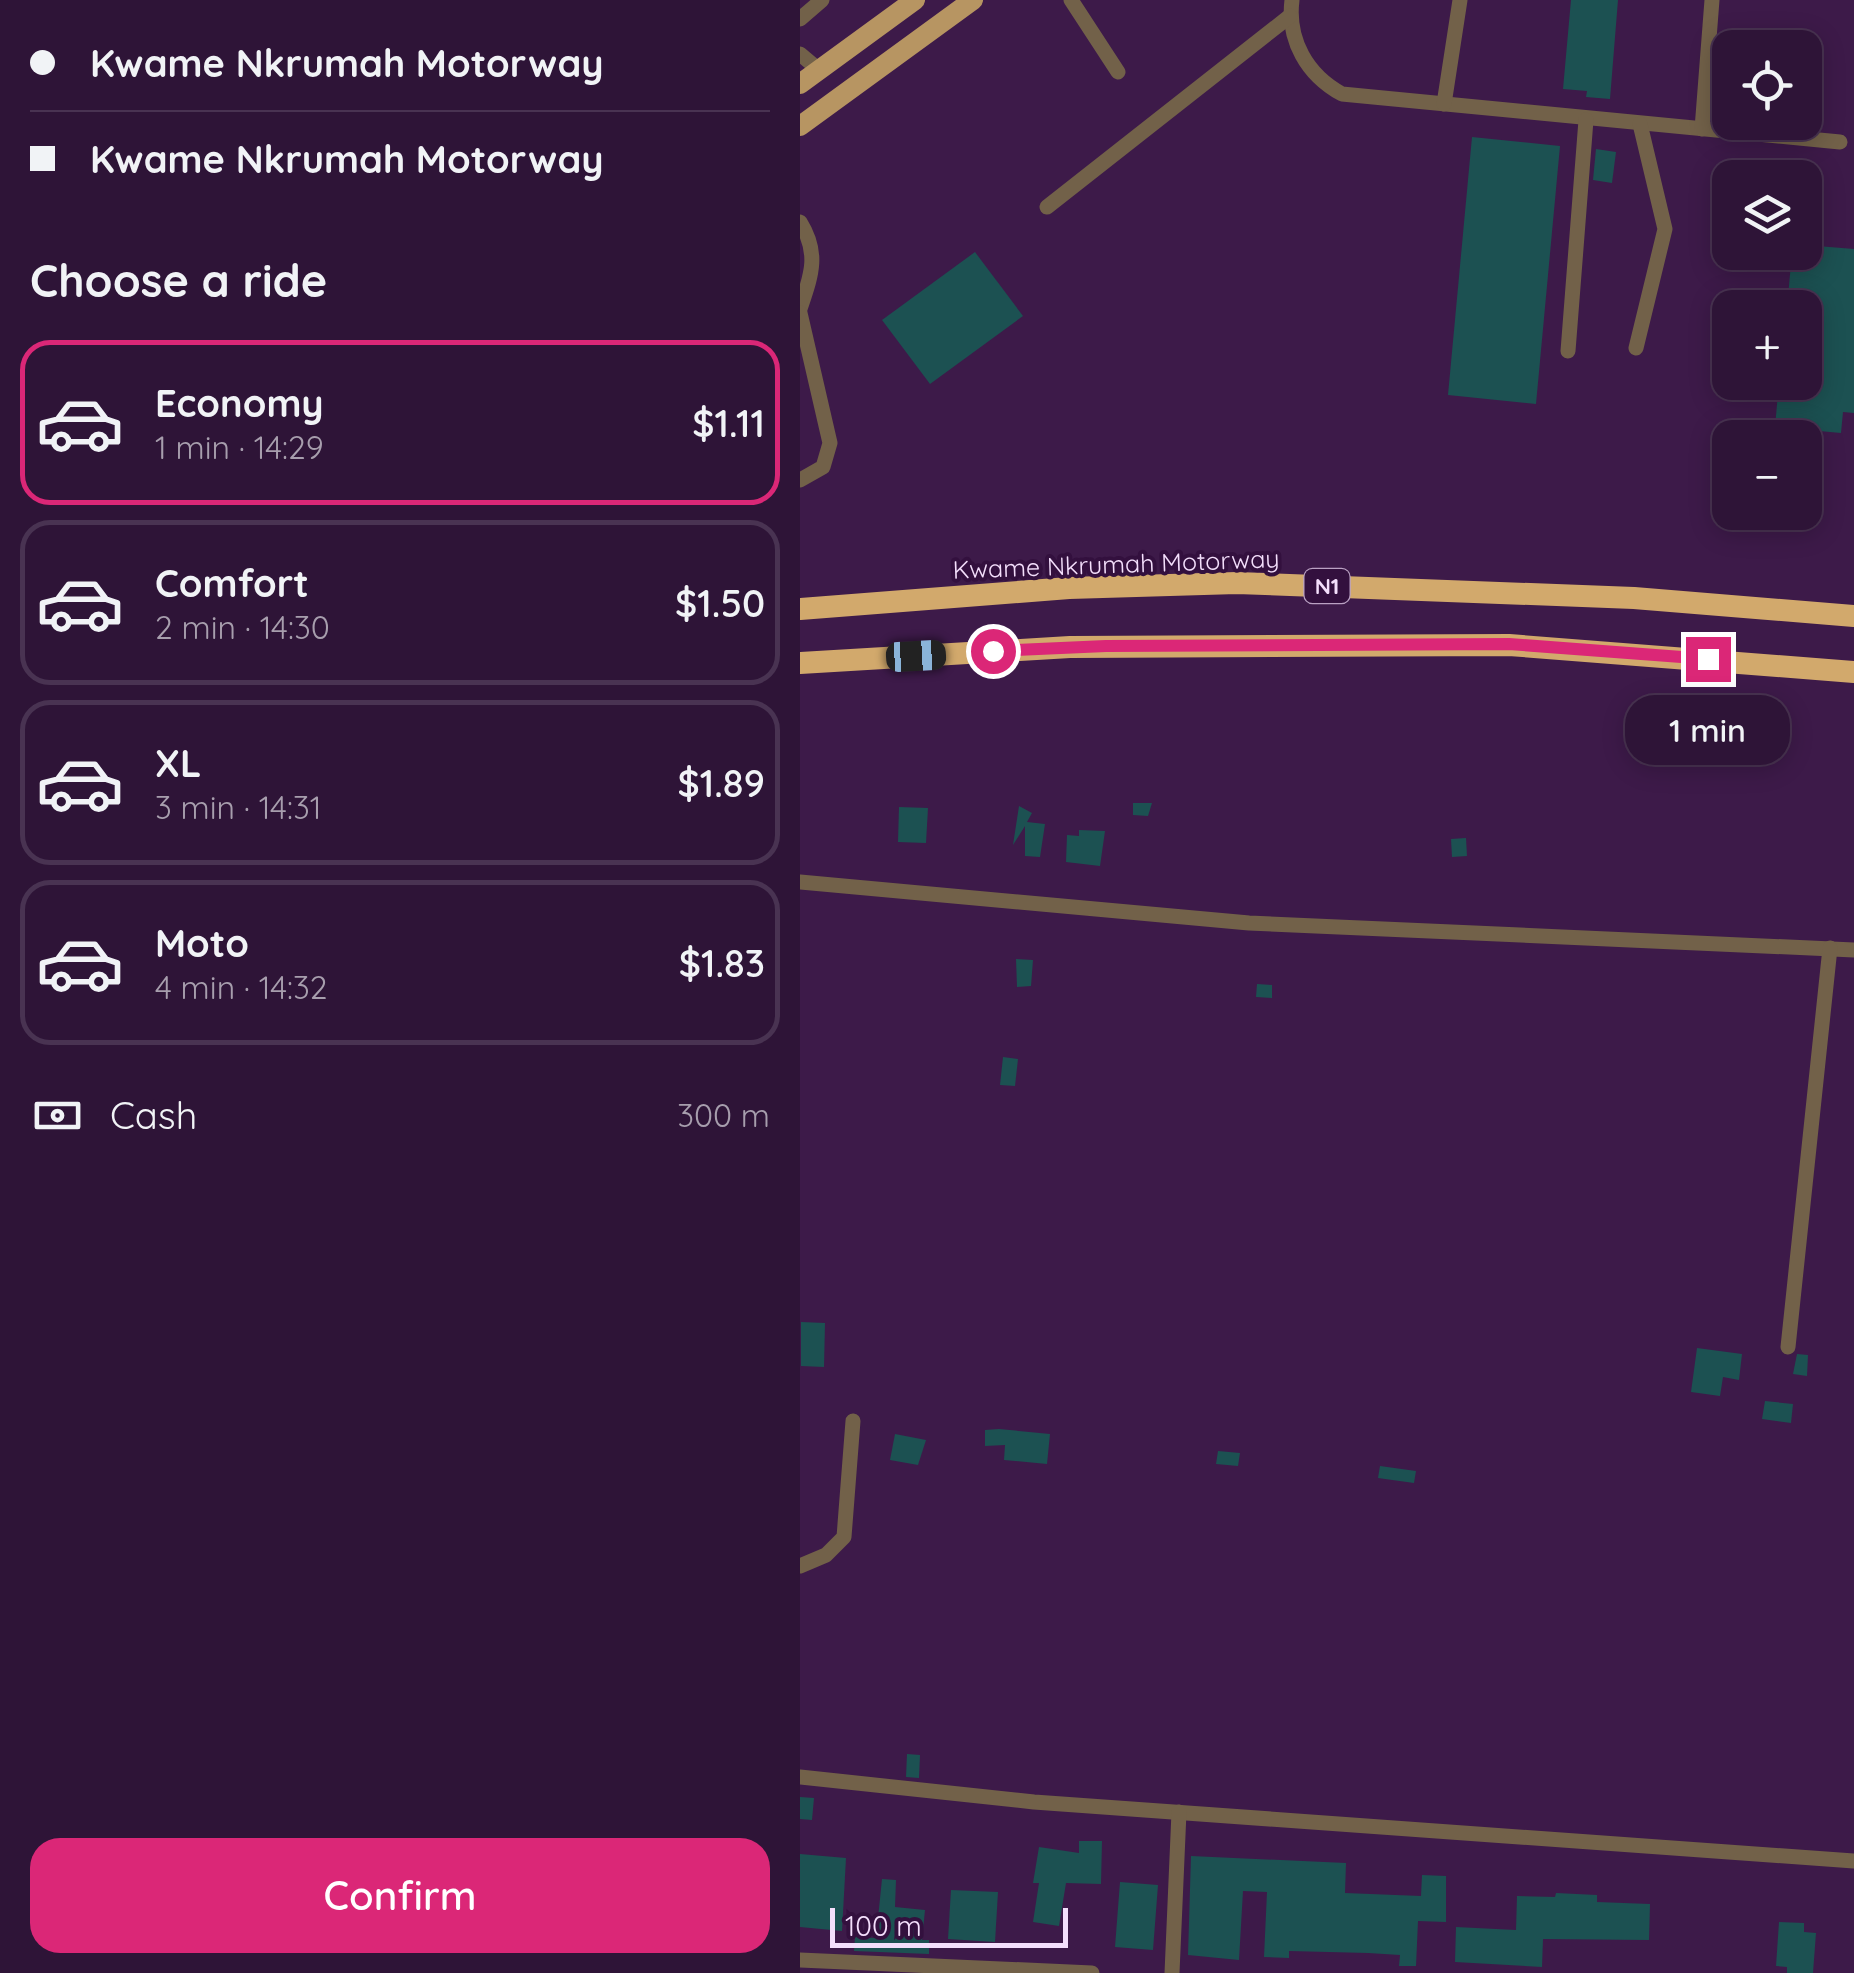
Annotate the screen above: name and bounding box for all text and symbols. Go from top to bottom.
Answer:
map controls [1712,30,1822,530]
button: locate [1712,30,1822,140]
text: Kwame Nkrumah Motorway [90,39,604,87]
text: Kwame Nkrumah Motorway [90,135,604,183]
button: layers [1712,160,1822,270]
text: Choose a ride [30,252,327,308]
button: + [1712,290,1822,400]
icon: car [35,378,125,468]
text: Economy [155,379,324,427]
text: $1.11 [692,399,765,447]
button: − [1712,420,1822,530]
text: 1 min · 14:29 [155,427,324,467]
street label: Kwame Nkrumah Motorway [952,542,1280,585]
icon: car [35,558,125,648]
text: Comfort [155,559,309,607]
road number: N1 [1304,569,1350,603]
text: $1.50 [675,579,765,627]
text: 2 min · 14:30 [155,607,330,647]
route start [971,629,1016,674]
route end [1686,637,1731,682]
car [885,639,947,673]
callout: 1 min [1626,694,1790,764]
text: 1 min [1669,710,1746,750]
icon: car [35,738,125,828]
text: XL [155,739,201,787]
text: $1.89 [677,759,765,807]
text: 3 min · 14:31 [155,787,322,827]
icon: car [35,918,125,1008]
text: Moto [155,919,249,967]
text: $1.83 [679,939,765,987]
text: 4 min · 14:32 [155,967,328,1007]
icon: cash [30,1088,85,1143]
text: Cash [110,1091,197,1139]
text: 300 m [677,1095,770,1135]
button: Confirm [30,1838,770,1953]
scale bar [830,1903,1068,1948]
text: 100 m [845,1908,922,1943]

